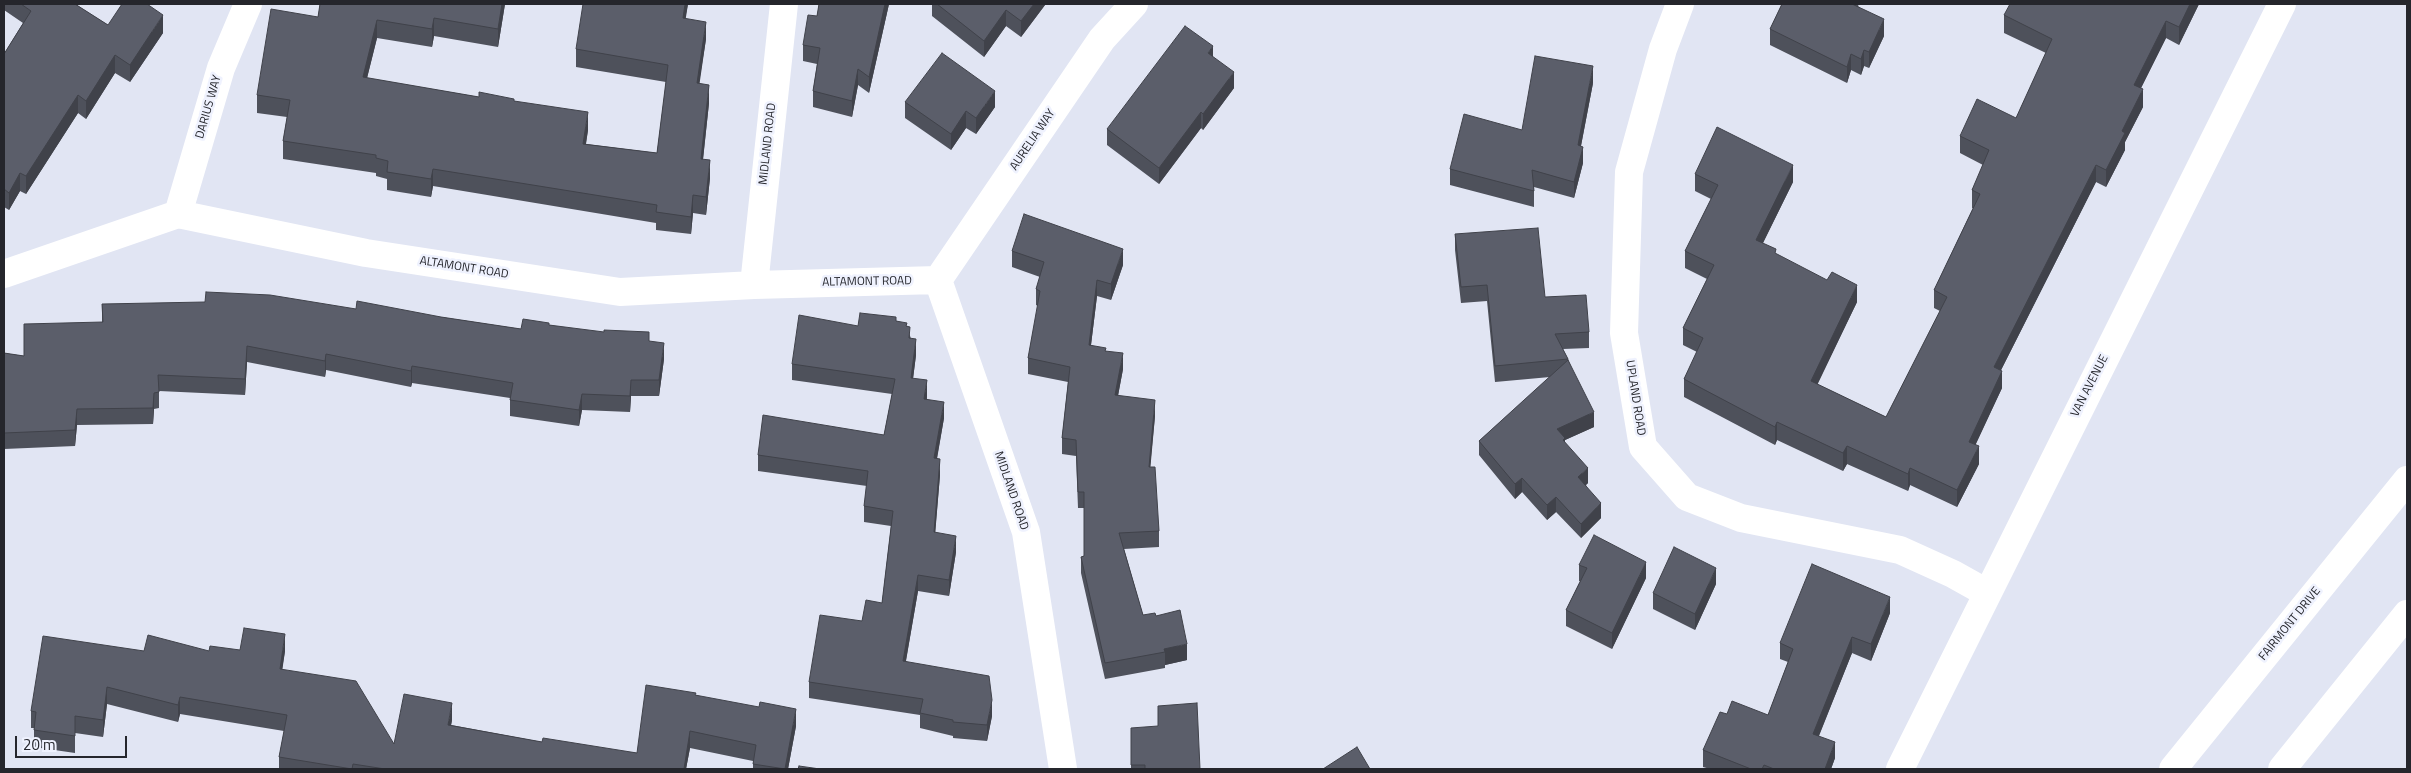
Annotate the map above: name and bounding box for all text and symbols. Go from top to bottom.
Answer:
street label: DARIUS WAY [193,74,225,140]
street label: MIDLAND ROAD [757,102,779,186]
street label: AURELIA WAY [1007,107,1059,173]
street label: ALTAMONT ROAD [419,254,509,282]
street label: ALTAMONT ROAD [822,274,912,290]
street label: VAN AVENUE [2068,353,2112,419]
street label: UPLAND ROAD [1622,359,1648,437]
street label: MIDLAND ROAD [991,450,1031,532]
street label: FAIRMONT DRIVE [2256,584,2324,664]
scale bar [18,726,130,758]
text: 20 m [23,733,56,756]

